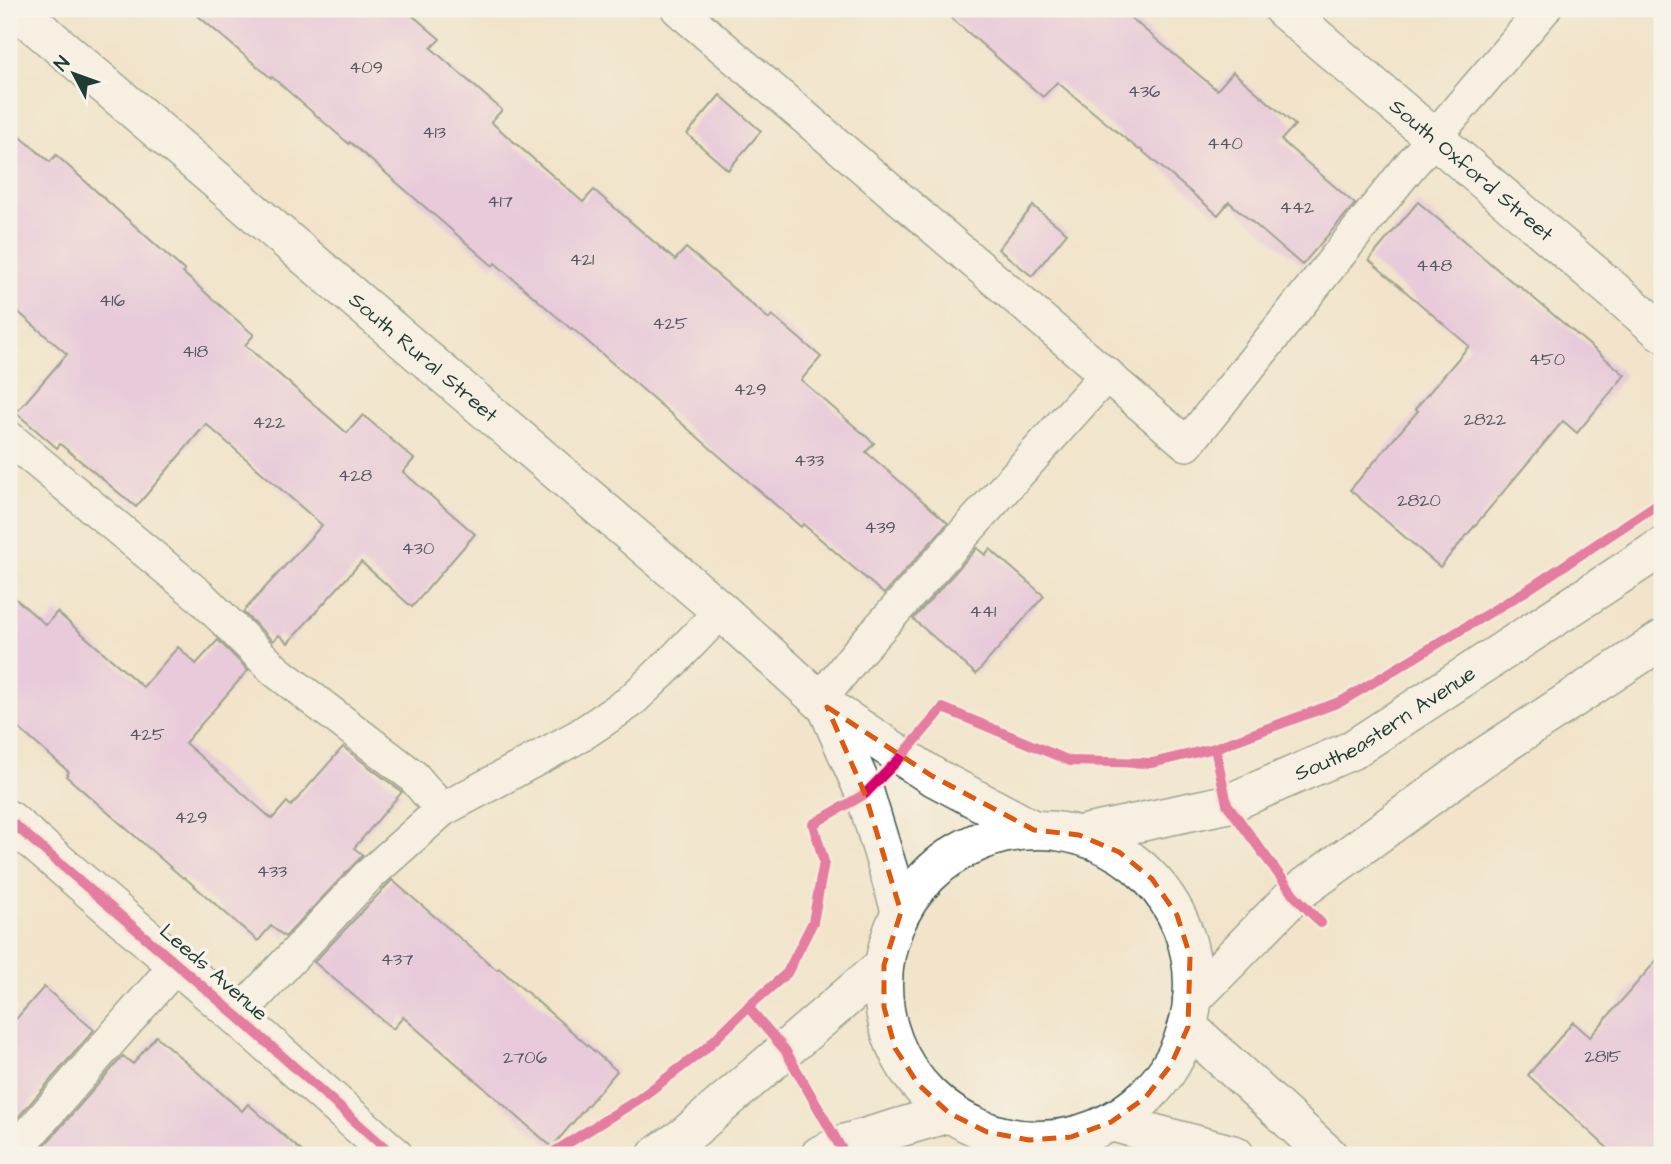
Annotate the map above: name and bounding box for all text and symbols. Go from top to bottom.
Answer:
north arrow [38,38,108,108]
text: N [48,50,76,77]
house number: 409 [349,55,383,80]
house number: 436 [1128,79,1160,104]
street label: South Oxford Street [1383,92,1560,249]
house number: 413 [422,120,446,145]
house number: 440 [1207,131,1243,156]
house number: 417 [487,189,513,214]
house number: 442 [1280,195,1315,220]
house number: 421 [570,247,594,272]
house number: 448 [1416,253,1452,278]
street label: South Rural Street [342,285,505,430]
house number: 416 [99,288,125,313]
house number: 425 [652,311,688,336]
house number: 418 [182,339,208,364]
house number: 450 [1529,347,1565,372]
house number: 429 [734,377,766,402]
house number: 2822 [1464,407,1507,432]
house number: 422 [253,410,286,435]
house number: 433 [794,448,824,473]
house number: 428 [338,463,372,488]
house number: 2820 [1397,488,1441,513]
house number: 439 [864,515,896,540]
house number: 430 [402,536,434,561]
house number: 441 [970,599,996,624]
street label: Southeastern Avenue [1290,659,1481,788]
house number: 425 [129,722,165,747]
house number: 429 [175,805,207,830]
house number: 433 [257,859,287,884]
street label: Leeds Avenue [153,917,274,1028]
house number: 437 [381,947,413,972]
house number: 2815 [1584,1044,1622,1069]
house number: 2706 [503,1045,547,1070]

